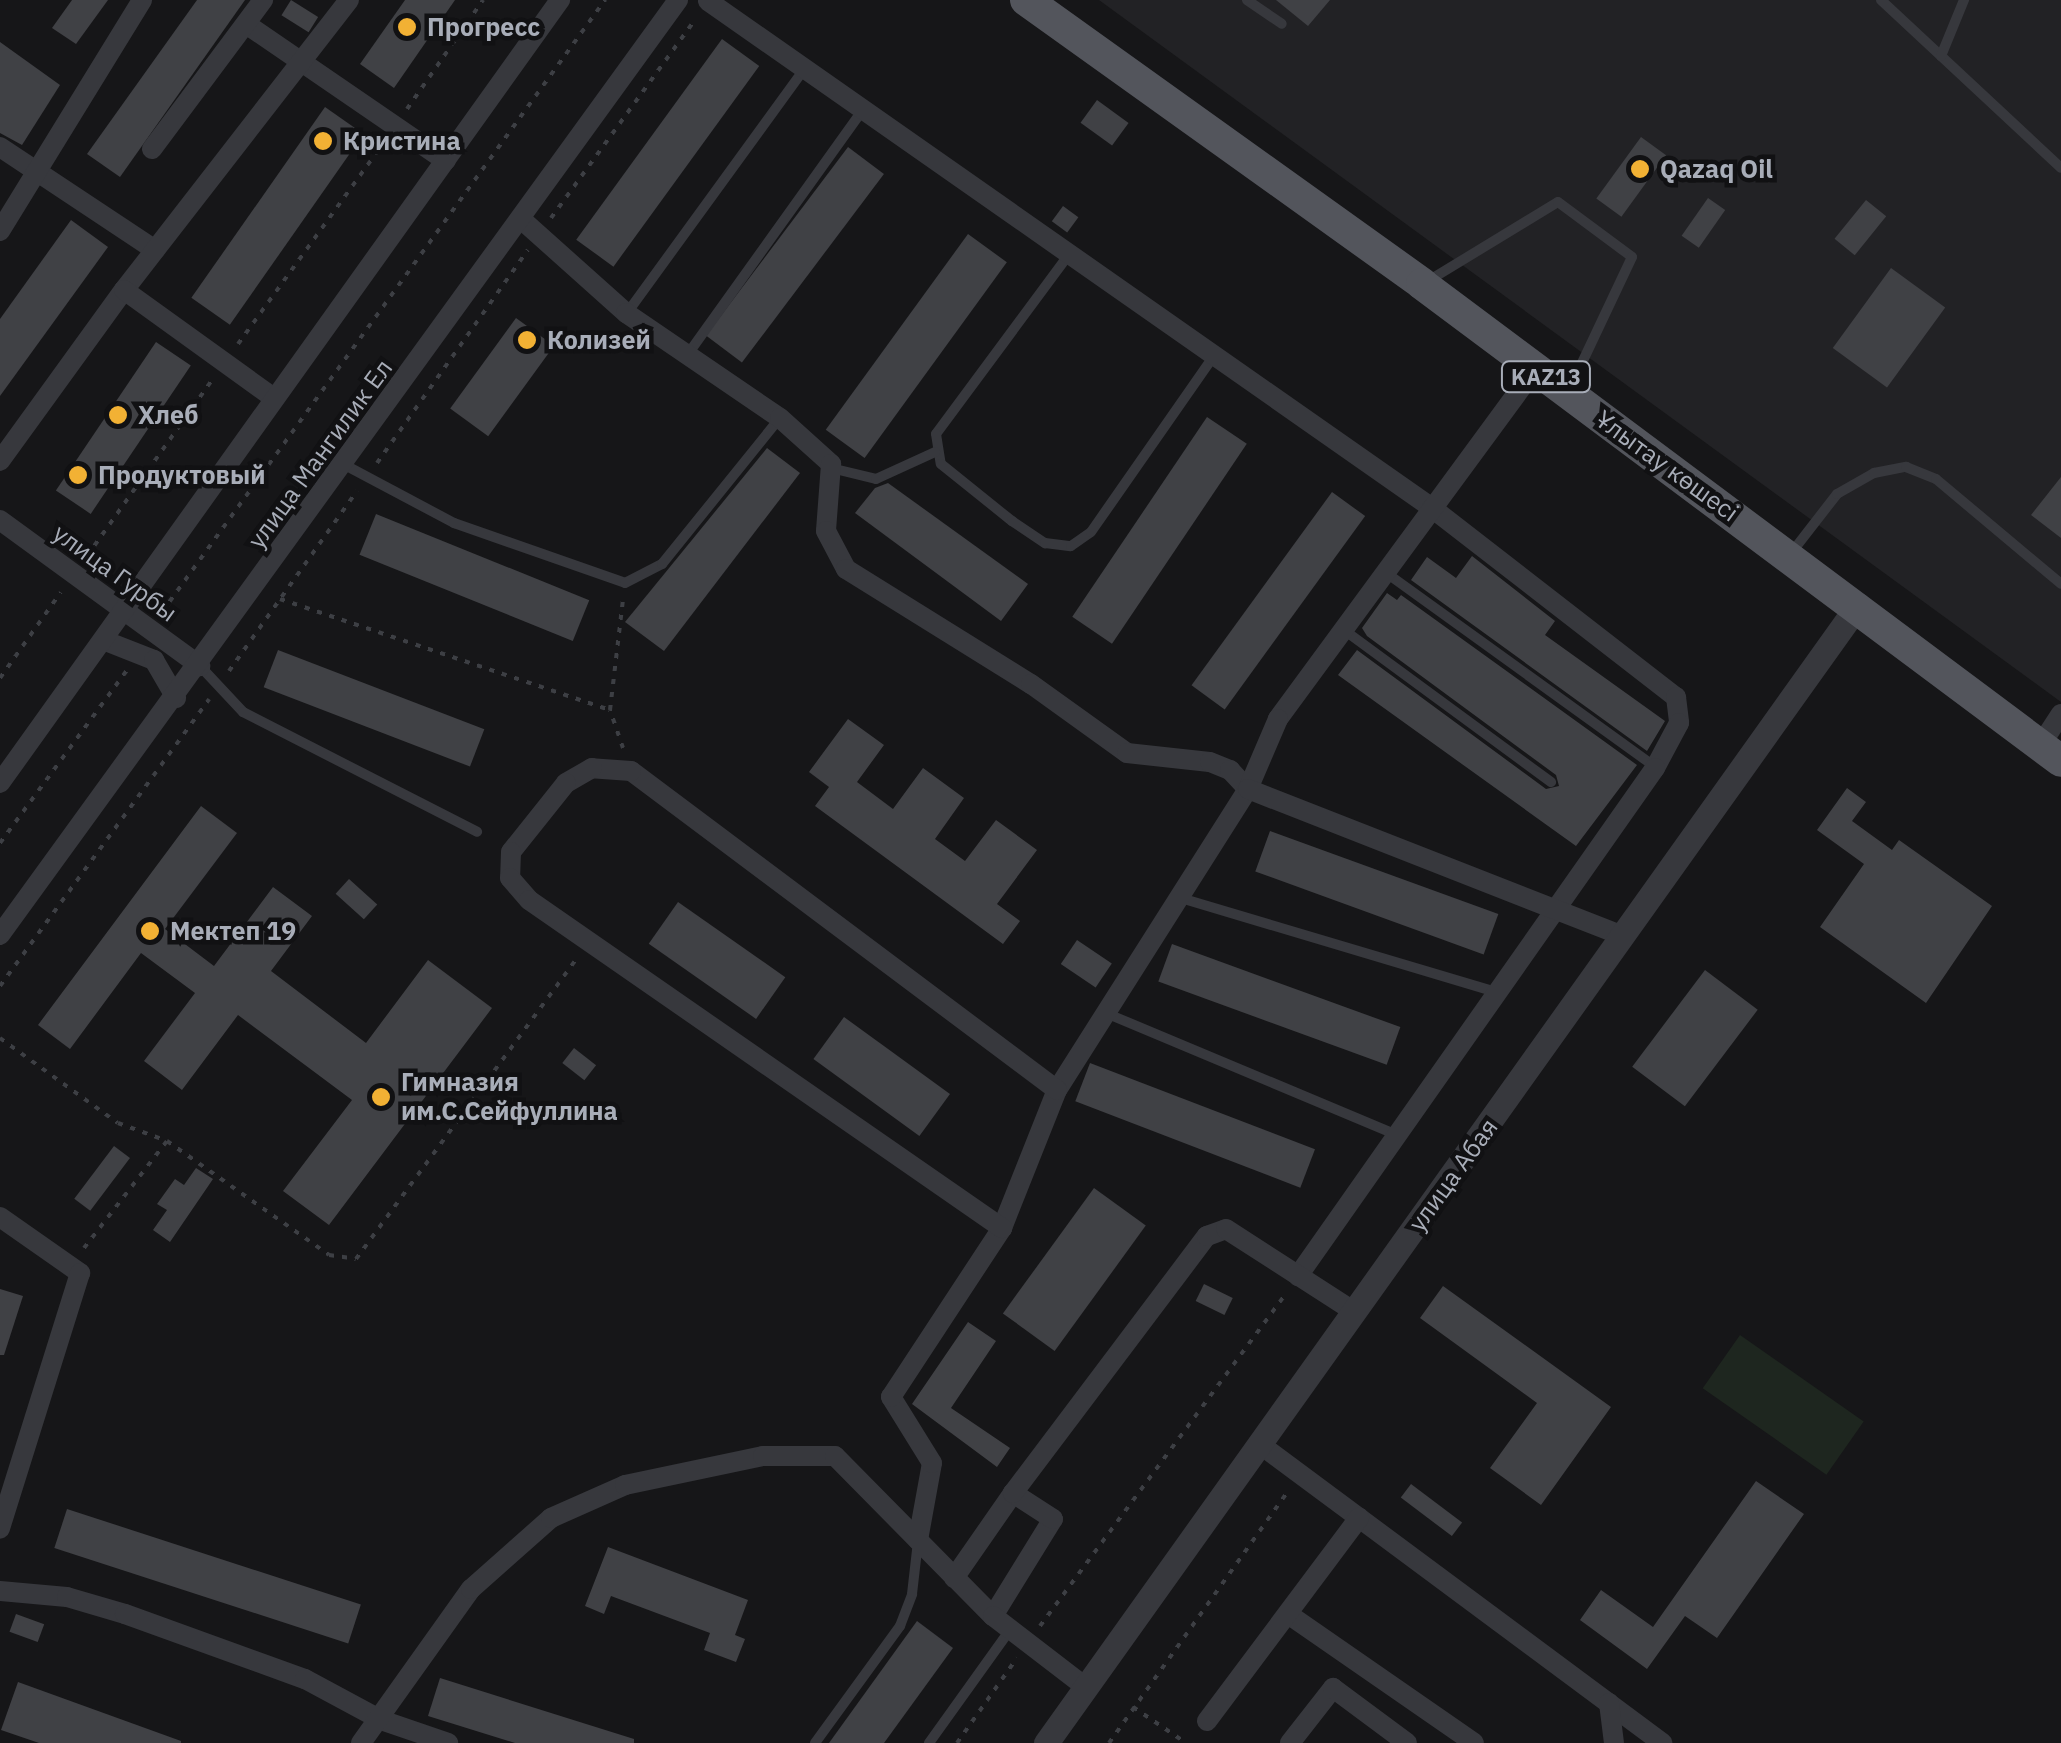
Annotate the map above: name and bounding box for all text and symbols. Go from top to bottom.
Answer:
place label: Прогресс [427,12,540,42]
marker: Прогресс [396,16,418,38]
place label: Кристина [343,126,461,156]
marker: Кристина [312,130,334,152]
place label: Qazaq Oil [1660,154,1773,184]
marker: Qazaq Oil [1629,158,1651,180]
place label: Колизей [547,325,651,355]
marker: Колизей [516,329,538,351]
street label: улица Мангилик Ел [241,354,399,554]
road number: KAZ13 [1498,360,1594,394]
place label: Хлеб [138,400,198,430]
marker: Хлеб [107,404,129,426]
street label: Ұлытау көшесі [1590,404,1744,528]
place label: Продуктовый [98,460,265,490]
marker: Продуктовый [67,464,89,486]
street label: улица Гурбы [47,518,183,628]
place label: Мектеп 19 [170,916,296,946]
marker: Мектеп 19 [139,920,161,942]
place label: Гимназия им.С.Сейфуллина [401,1068,618,1127]
marker: Гимназия им.С.Сейфуллина [370,1086,392,1108]
street label: улица Абая [1402,1113,1504,1237]

